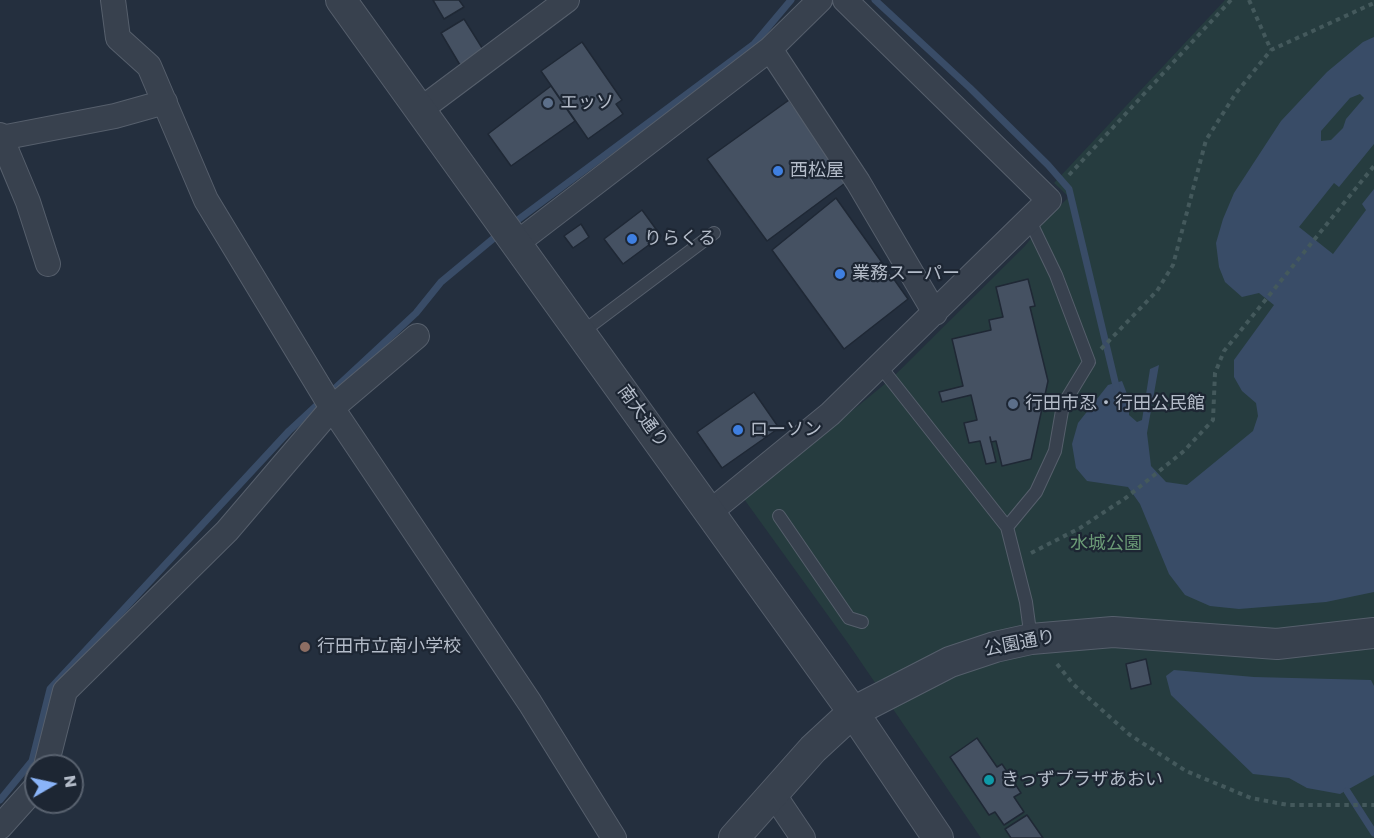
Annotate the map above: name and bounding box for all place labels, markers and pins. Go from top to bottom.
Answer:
place label: エッソ [560,92,614,114]
marker: エッソ [541,96,555,110]
place label: 西松屋 [790,160,844,182]
marker: 西松屋 [771,164,785,178]
place label: りらくる [644,228,716,250]
marker: りらくる [625,232,639,246]
place label: 業務スーパー [852,263,960,285]
marker: 業務スーパー [833,267,847,281]
place label: 行田市忍・行田公民館 [1025,393,1205,415]
marker: 行田市忍・行田公民館 [1006,397,1020,411]
place label: ローソン [750,419,822,441]
marker: ローソン [731,423,745,437]
place label: 行田市立南小学校 [317,636,461,658]
marker: 行田市立南小学校 [298,640,312,654]
place label: きっずプラザあおい [1001,769,1163,791]
marker: きっずプラザあおい [982,773,996,787]

